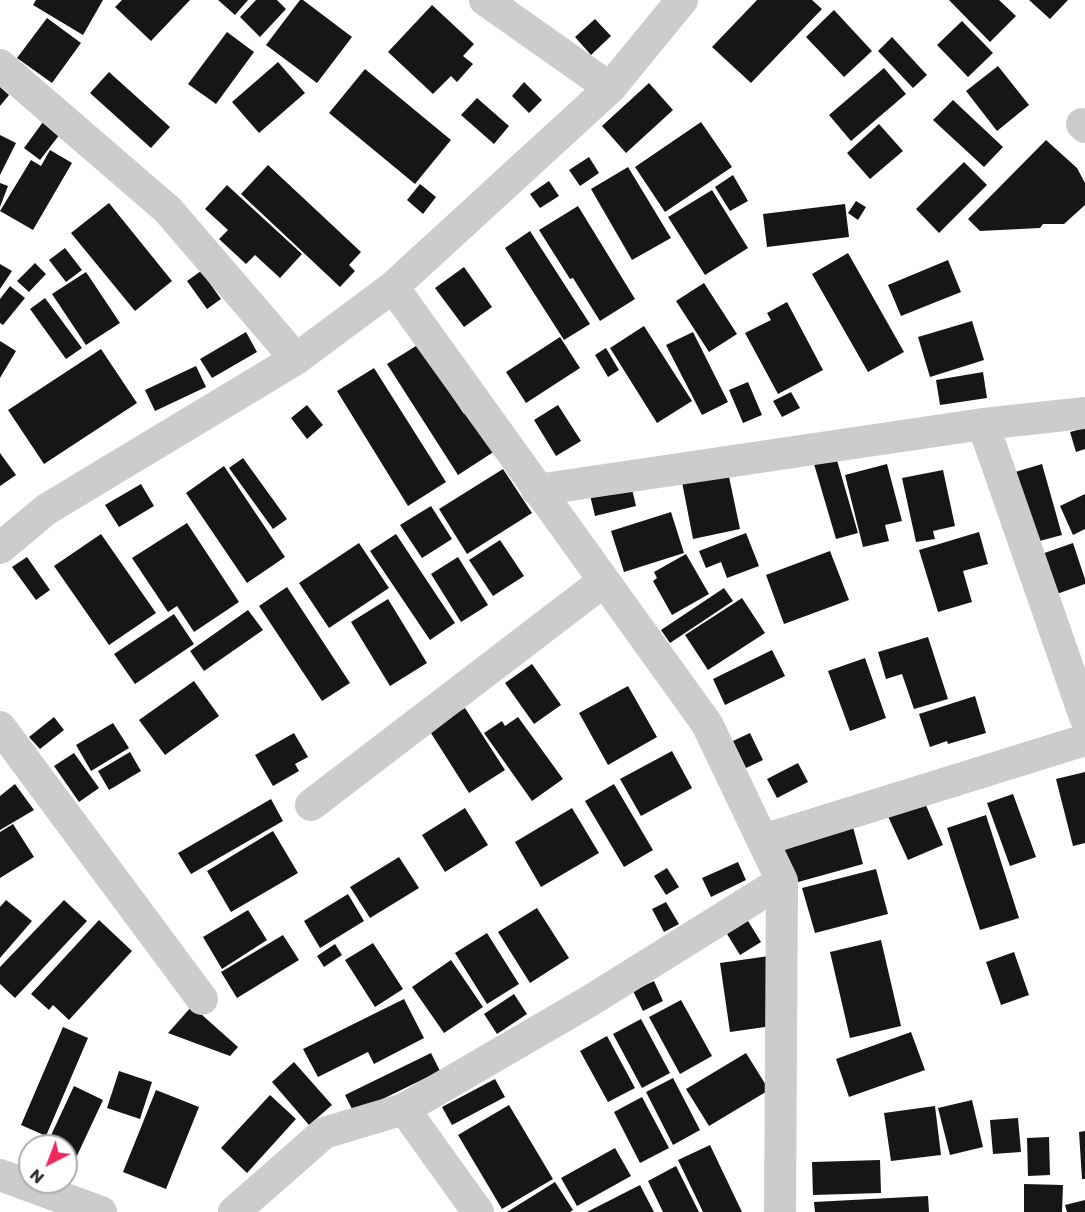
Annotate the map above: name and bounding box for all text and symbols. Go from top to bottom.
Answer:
north arrow [18,1134,78,1194]
text: N [25,1164,49,1189]

